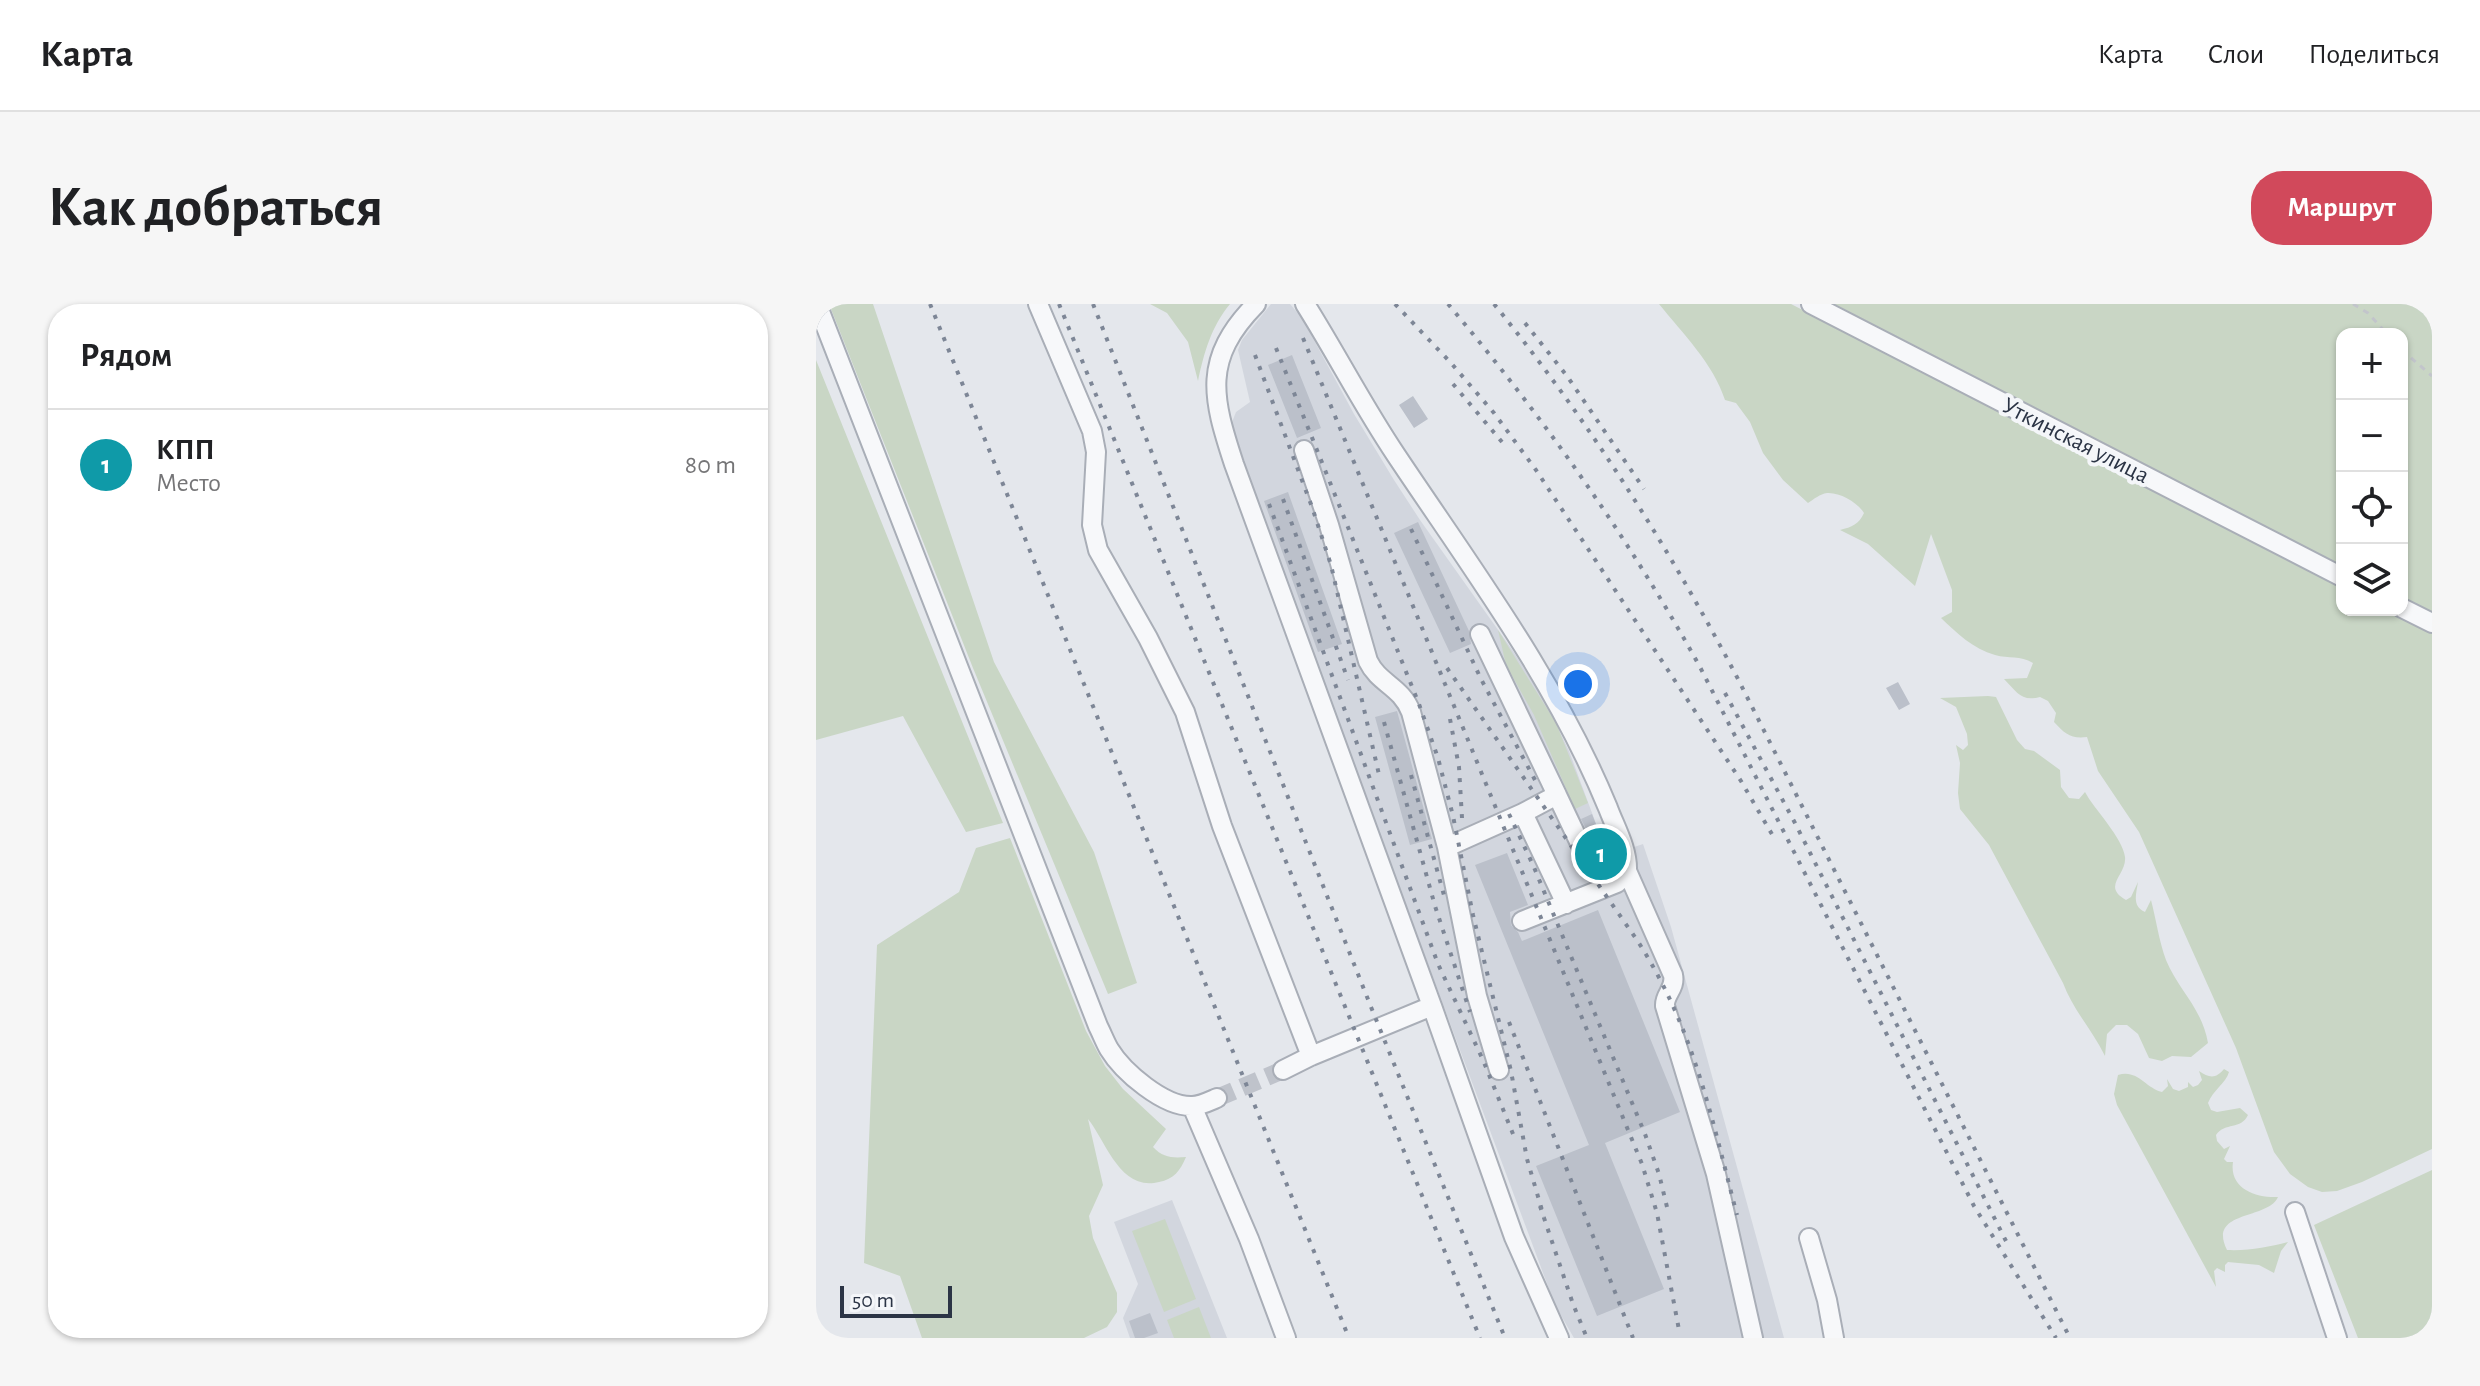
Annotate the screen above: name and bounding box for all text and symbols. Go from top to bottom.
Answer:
text: Карта [40,36,133,74]
text: Карта [2098,41,2164,69]
text: Слои [2208,41,2264,69]
text: Поделиться [2308,41,2440,69]
button: Маршрут [2251,171,2432,245]
text: Как добраться [48,180,383,236]
map controls [2336,328,2408,616]
button: + [2336,328,2408,400]
text: Рядом [80,339,172,373]
street label: Уткинская улица [1998,394,2153,488]
button: − [2336,400,2408,472]
text: КПП [156,435,215,465]
text: 1 [101,452,111,478]
text: 80 m [685,452,736,478]
text: Место [156,470,221,496]
button: locate [2336,472,2408,544]
button: layers [2336,544,2408,616]
your location [1558,664,1598,704]
pin: 1 [1575,824,1627,884]
scale bar [840,1282,952,1318]
text: 50 m [852,1289,894,1311]

